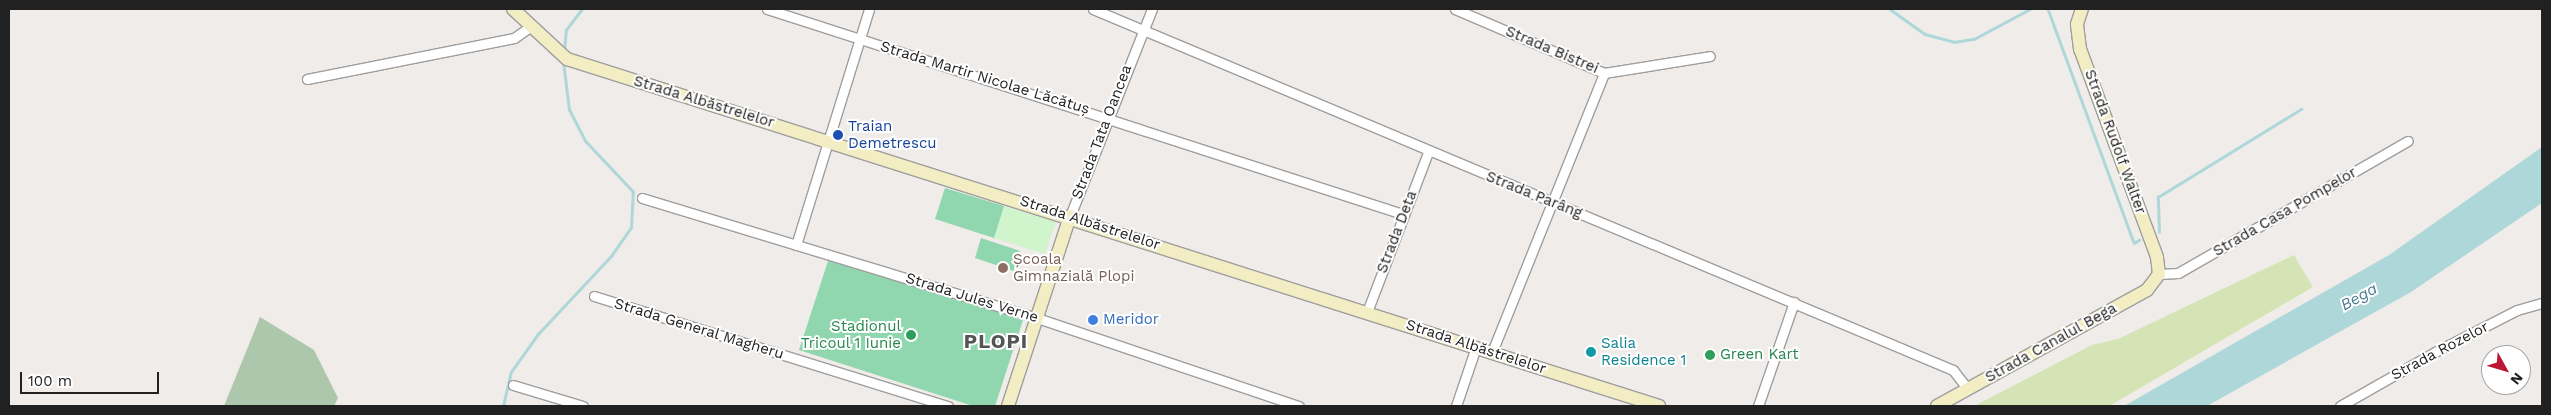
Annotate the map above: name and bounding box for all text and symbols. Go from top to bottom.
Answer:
street label: Strada Bistrei [1503,22,1601,78]
street label: Strada Martir Nicolae Lăcătuș [878,37,1092,119]
street label: Strada Tata Oancea [1068,62,1136,202]
street label: Strada Rudolf Walter [2080,67,2150,217]
street label: Strada Albăstrelelor [631,72,777,132]
place label: Traian Demetrescu [848,117,937,152]
marker: Traian Demetrescu [832,129,844,141]
street label: Strada Casa Pompelor [2210,163,2360,261]
street label: Strada Parâng [1483,167,1585,223]
street label: Strada Deta [1373,188,1421,276]
street label: Strada Albăstrelelor [1017,192,1163,254]
place label: Școala Gimnazială Plopi [1013,250,1135,285]
marker: Școala Gimnazială Plopi [997,262,1009,274]
street label: Strada Jules Verne [903,269,1041,327]
water label: Bega [2337,279,2381,315]
street label: Strada General Magheru [612,294,786,364]
street label: Strada Canalul Bega [1982,299,2120,387]
place label: Meridor [1103,311,1159,329]
marker: Meridor [1087,314,1099,326]
street label: Strada Albăstrelelor [1403,316,1549,378]
place label: Stadionul Tricoul 1 Iunie [800,317,901,352]
street label: Strada Rozelor [2388,318,2492,384]
marker: Stadionul Tricoul 1 Iunie [905,329,917,341]
district label: PLOPI [963,329,1029,353]
place label: Salia Residence 1 [1601,334,1687,369]
north arrow [2481,345,2531,395]
marker: Salia Residence 1 [1585,346,1597,358]
place label: Green Kart [1720,346,1799,364]
marker: Green Kart [1704,349,1716,361]
scale bar [22,362,161,394]
text: N [2507,370,2526,388]
text: 100 m [28,372,72,390]

